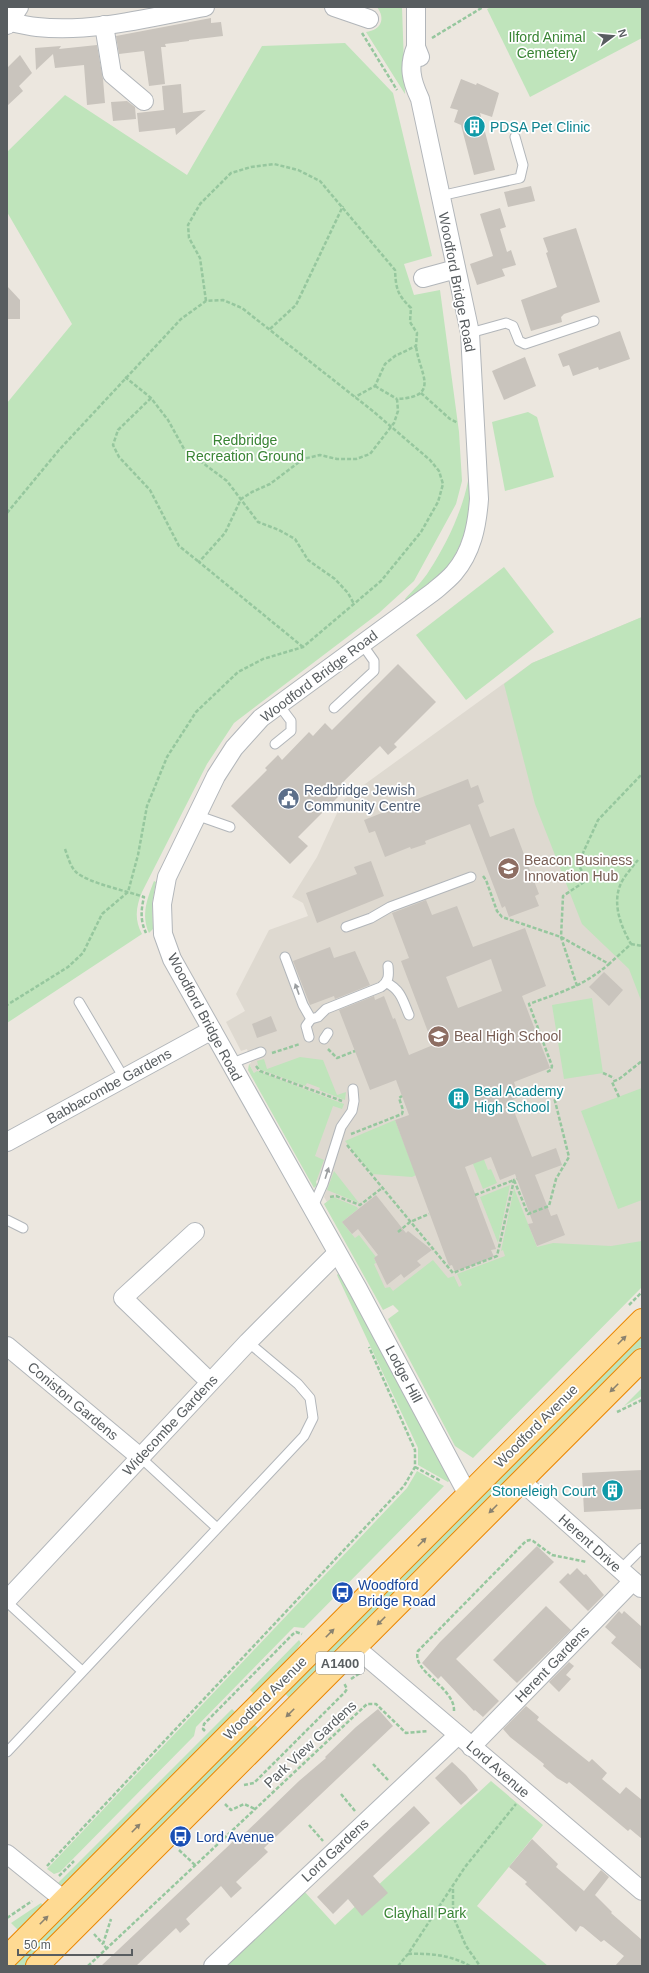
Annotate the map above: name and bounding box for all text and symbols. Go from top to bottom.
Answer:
north arrow [593,16,633,56]
text: N [616,28,629,39]
park label: Ilford Animal Cemetery [508,29,586,61]
building icon: PDSA Pet Clinic [461,114,487,140]
place label: PDSA Pet Clinic [490,119,590,135]
street label: Woodford Bridge Road [436,211,478,353]
park label: Redbridge Recreation Ground [186,432,304,464]
street label: Woodford Bridge Road [257,627,381,725]
place label: Redbridge Jewish Community Centre [304,782,421,814]
public building icon: Redbridge Jewish Community Centre [275,785,301,811]
place label: Beacon Business Innovation Hub [524,852,632,884]
school or university icon: Beacon Business Innovation Hub [495,855,521,881]
street label: Woodford Bridge Road [165,950,245,1084]
one-way arrow [294,982,300,994]
school or university icon: Beal High School [425,1023,451,1049]
place label: Beal High School [454,1028,561,1044]
street label: Babbacombe Gardens [44,1045,174,1127]
place label: Beal Academy High School [474,1083,564,1115]
building icon: Beal Academy High School [446,1086,472,1112]
one-way arrow [324,1167,330,1179]
one-way arrow [617,1335,627,1345]
street label: Lodge Hill [382,1343,426,1405]
street label: Coniston Gardens [25,1359,121,1443]
street label: Widecombe Gardens [119,1371,221,1479]
street label: Woodford Avenue [491,1381,581,1471]
one-way arrow [609,1383,619,1393]
building icon: Stoneleigh Court [599,1478,625,1504]
place label: Stoneleigh Court [492,1483,596,1499]
one-way arrow [488,1504,498,1514]
street label: Herent Drive [555,1511,625,1575]
one-way arrow [417,1537,427,1546]
place label: Woodford Bridge Road [358,1577,436,1609]
bus stop icon: Woodford Bridge Road [330,1580,356,1606]
one-way arrow [376,1616,386,1626]
street label: Herent Gardens [512,1623,592,1705]
one-way arrow [325,1628,335,1638]
road number: A1400 [316,1652,364,1674]
street label: Woodford Avenue [220,1653,310,1743]
street label: Park View Gardens [261,1697,359,1791]
one-way arrow [285,1708,295,1718]
street label: Lord Avenue [463,1737,533,1801]
street label: Lord Gardens [298,1815,372,1885]
one-way arrow [131,1823,141,1833]
bus stop icon: Lord Avenue [168,1824,194,1850]
place label: Lord Avenue [196,1829,275,1845]
park label: Clayhall Park [384,1905,467,1921]
one-way arrow [39,1915,49,1925]
scale bar [18,1931,132,1957]
text: 50 m [24,1938,51,1952]

